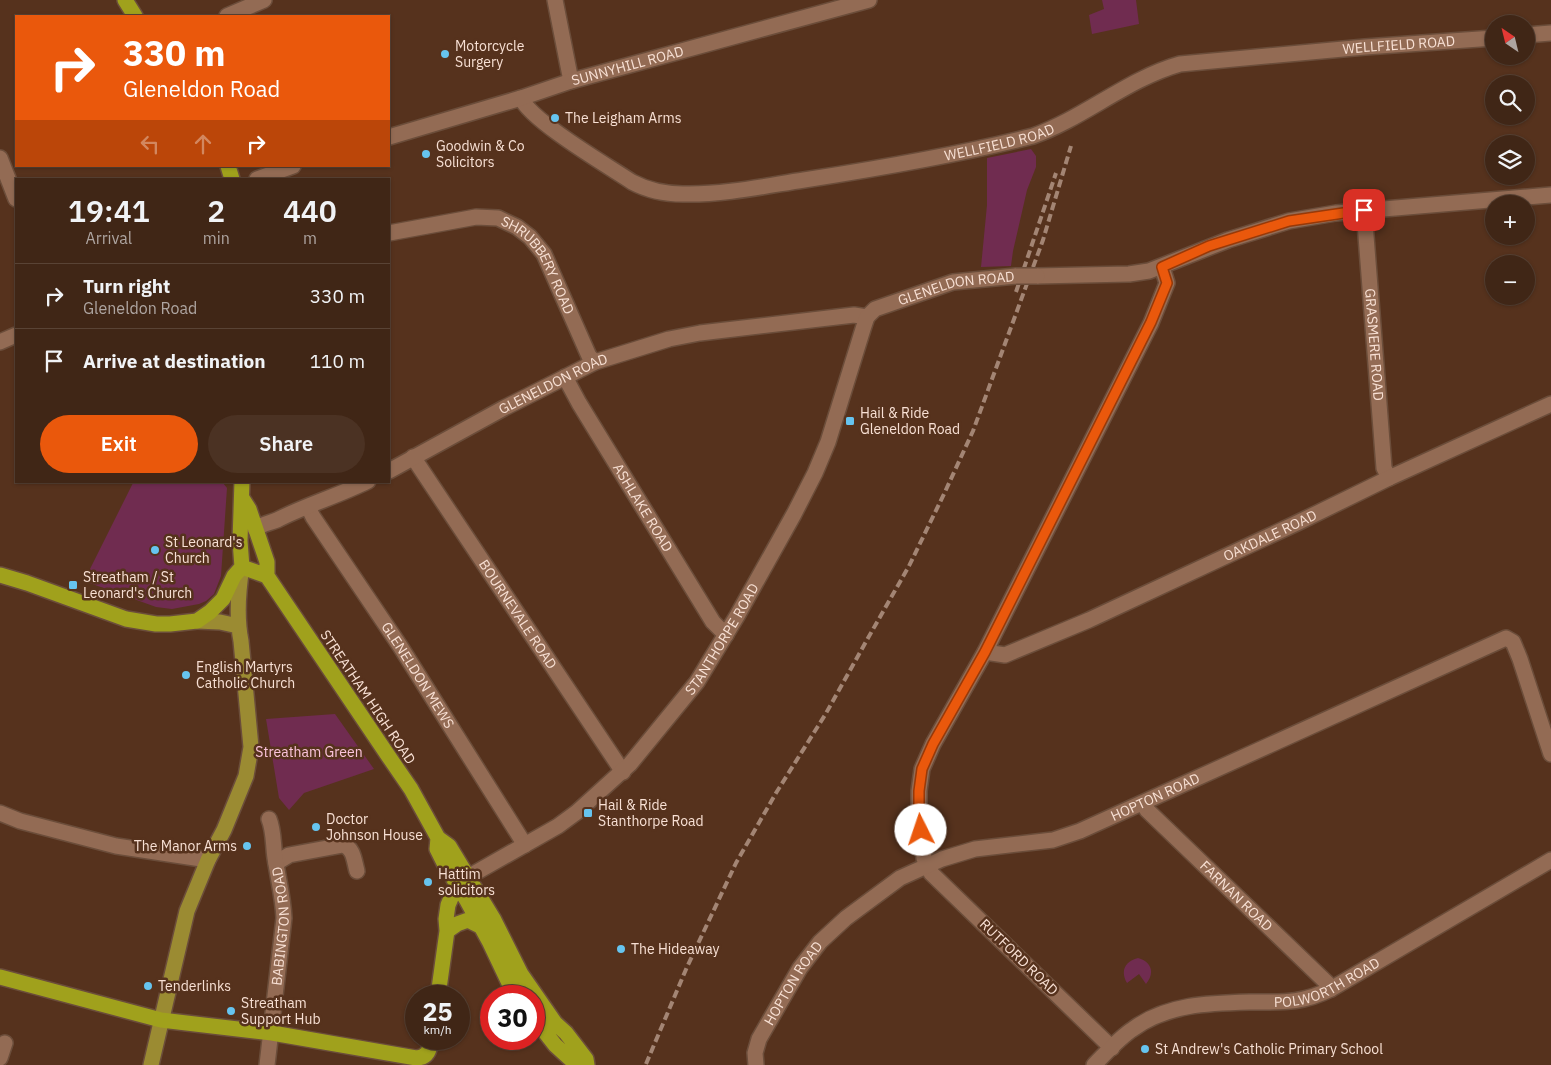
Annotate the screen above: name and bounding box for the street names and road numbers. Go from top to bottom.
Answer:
street label: WELLFIELD ROAD [1342,32,1456,58]
street label: SUNNYHILL ROAD [569,42,686,89]
street label: WELLFIELD ROAD [943,119,1057,165]
street label: SHRUBBERY ROAD [498,212,578,317]
street label: GLENELDON ROAD [896,267,1015,309]
street label: GRASMERE ROAD [1361,288,1388,401]
street label: GLENELDON ROAD [495,350,610,418]
street label: ASHLAKE ROAD [609,460,677,555]
street label: OAKDALE ROAD [1220,506,1320,565]
street label: BOURNEVALE ROAD [475,556,561,672]
street label: STANTHORPE ROAD [681,580,763,699]
street label: GLENELDON MEWS [377,618,458,732]
street label: STREATHAM HIGH ROAD [316,626,420,768]
street label: HOPTON ROAD [1108,769,1203,825]
street label: FARNAN ROAD [1196,857,1277,935]
street label: BABINGTON ROAD [267,865,293,986]
street label: RUTFORD ROAD [976,915,1062,999]
street label: HOPTON ROAD [760,938,826,1028]
street label: POLWORTH ROAD [1274,954,1383,1011]

